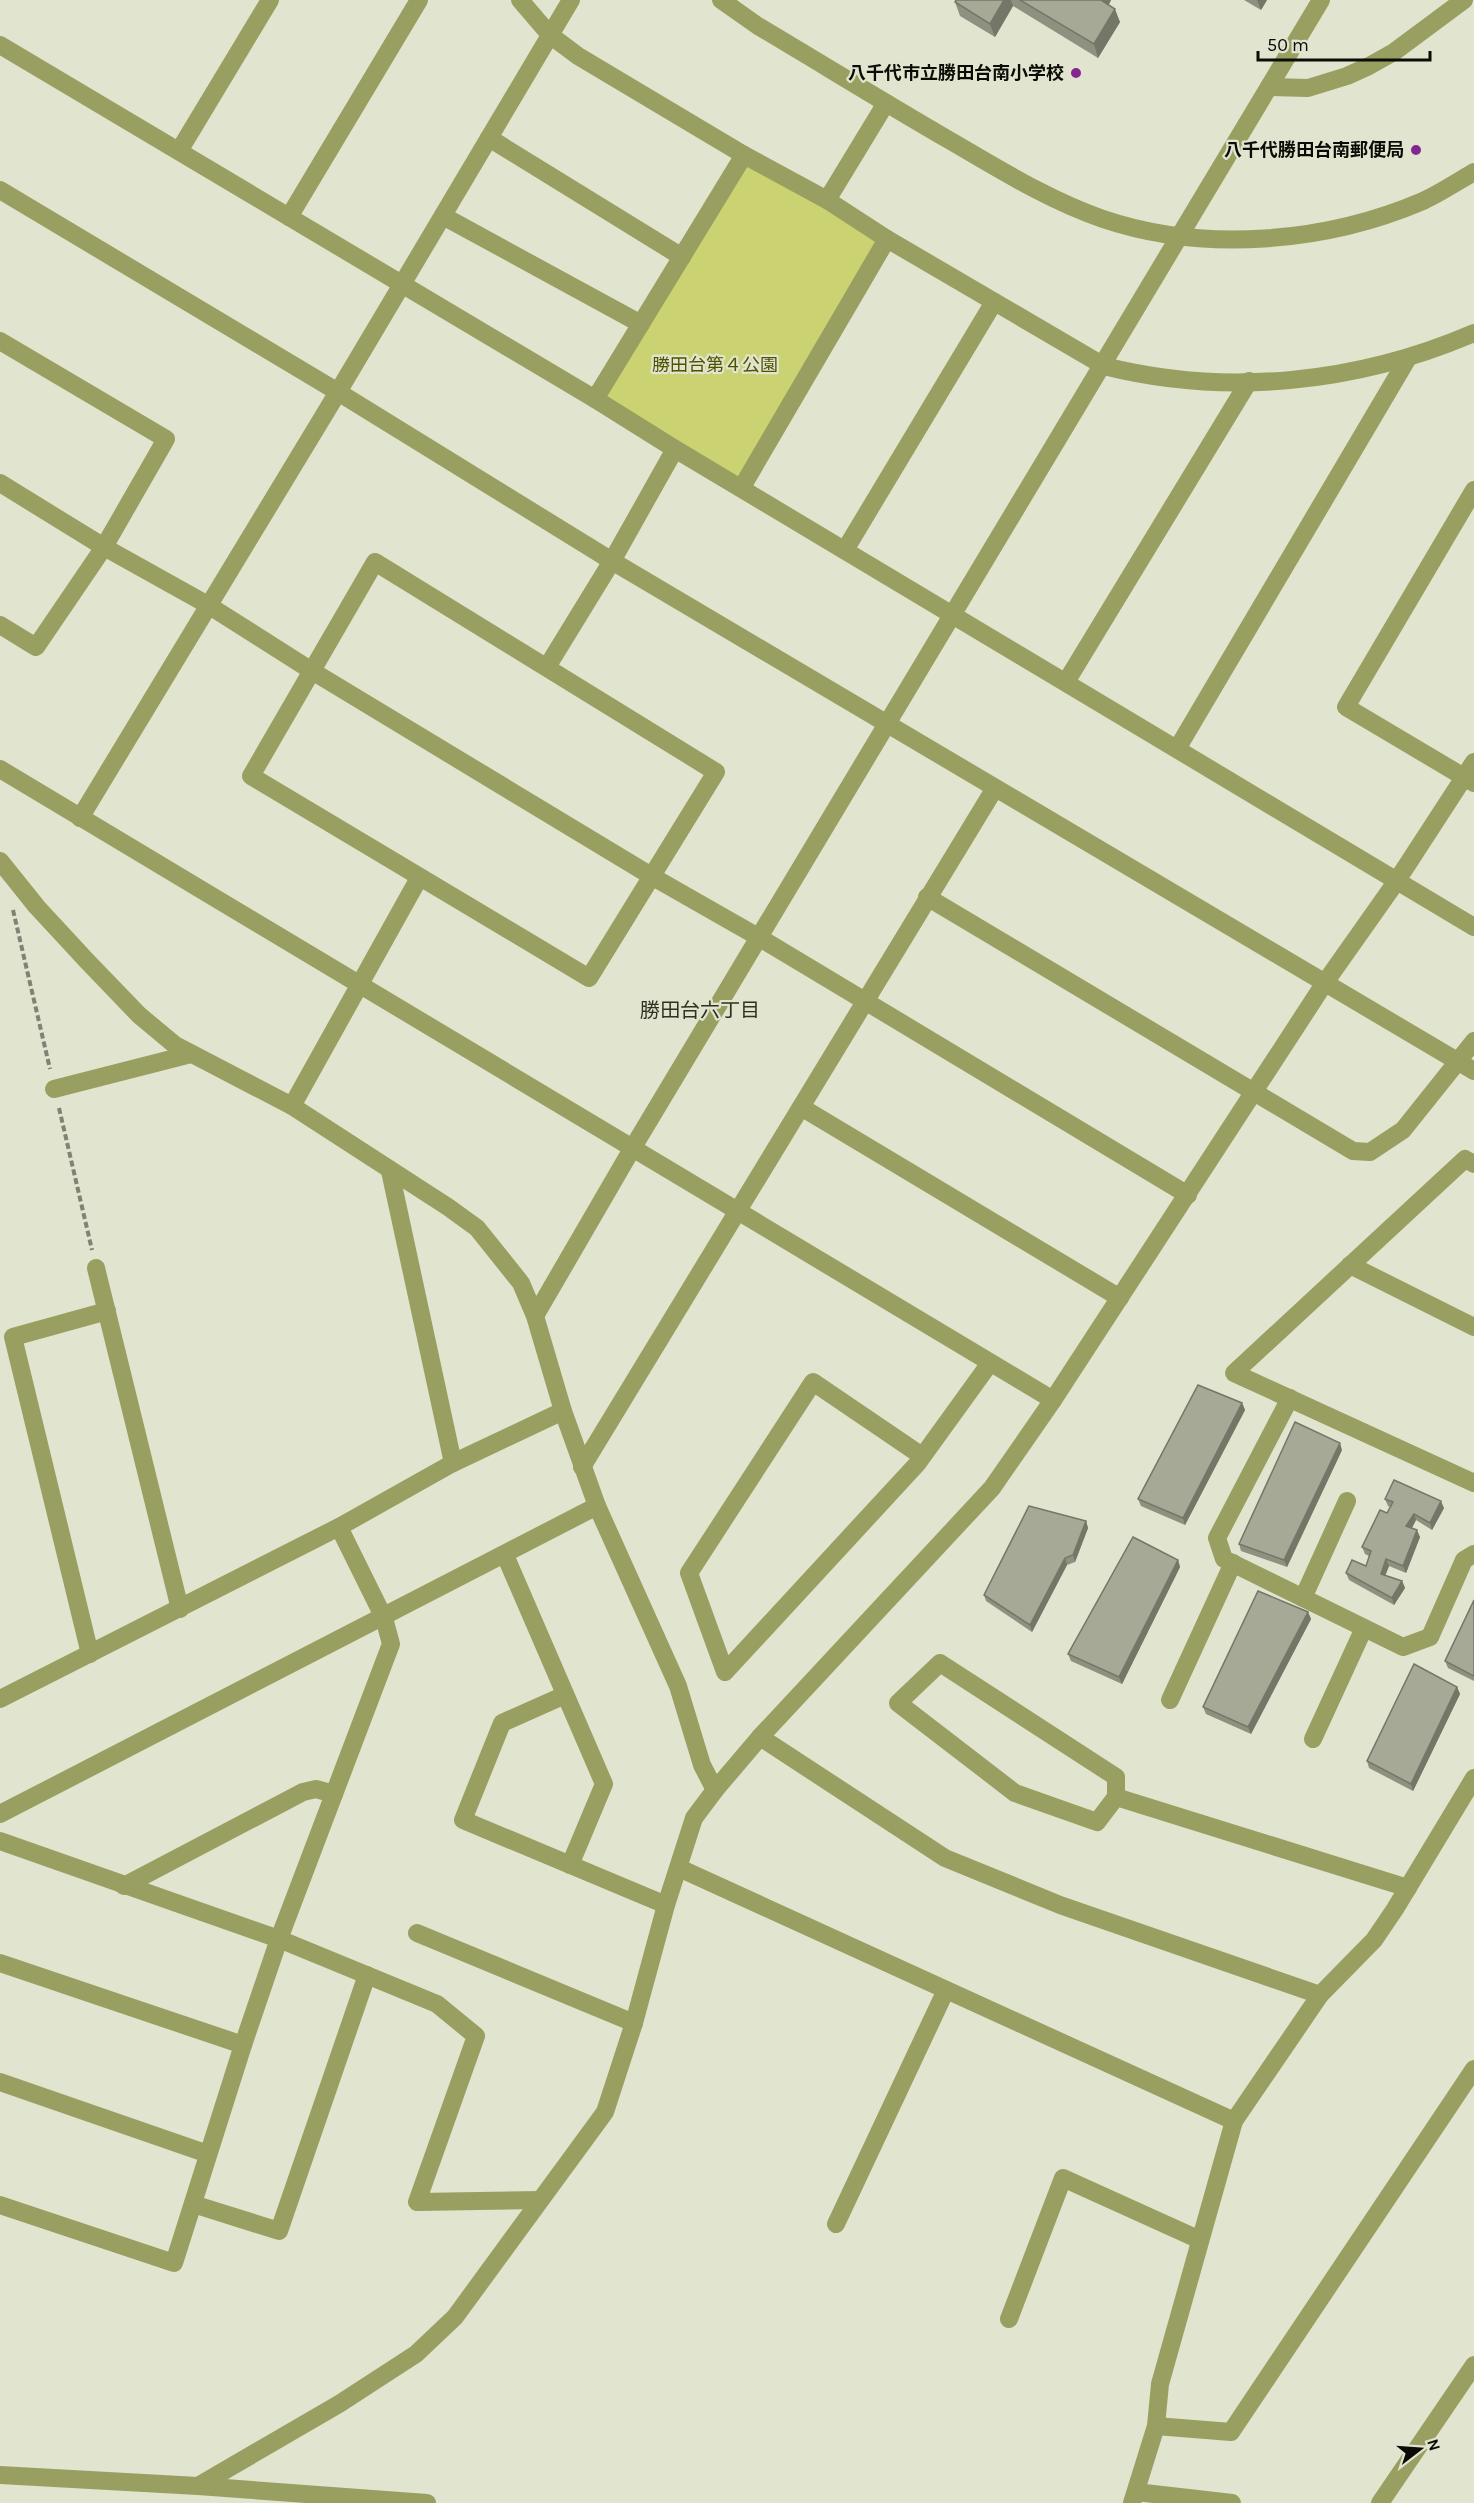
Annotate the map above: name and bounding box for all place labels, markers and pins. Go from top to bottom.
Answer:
place label: 八千代市立勝田台南小学校 [848,62,1064,84]
marker: 八千代市立勝田台南小学校 [1069,66,1083,80]
place label: 八千代勝田台南郵便局 [1224,139,1404,161]
marker: 八千代勝田台南郵便局 [1409,143,1423,157]

